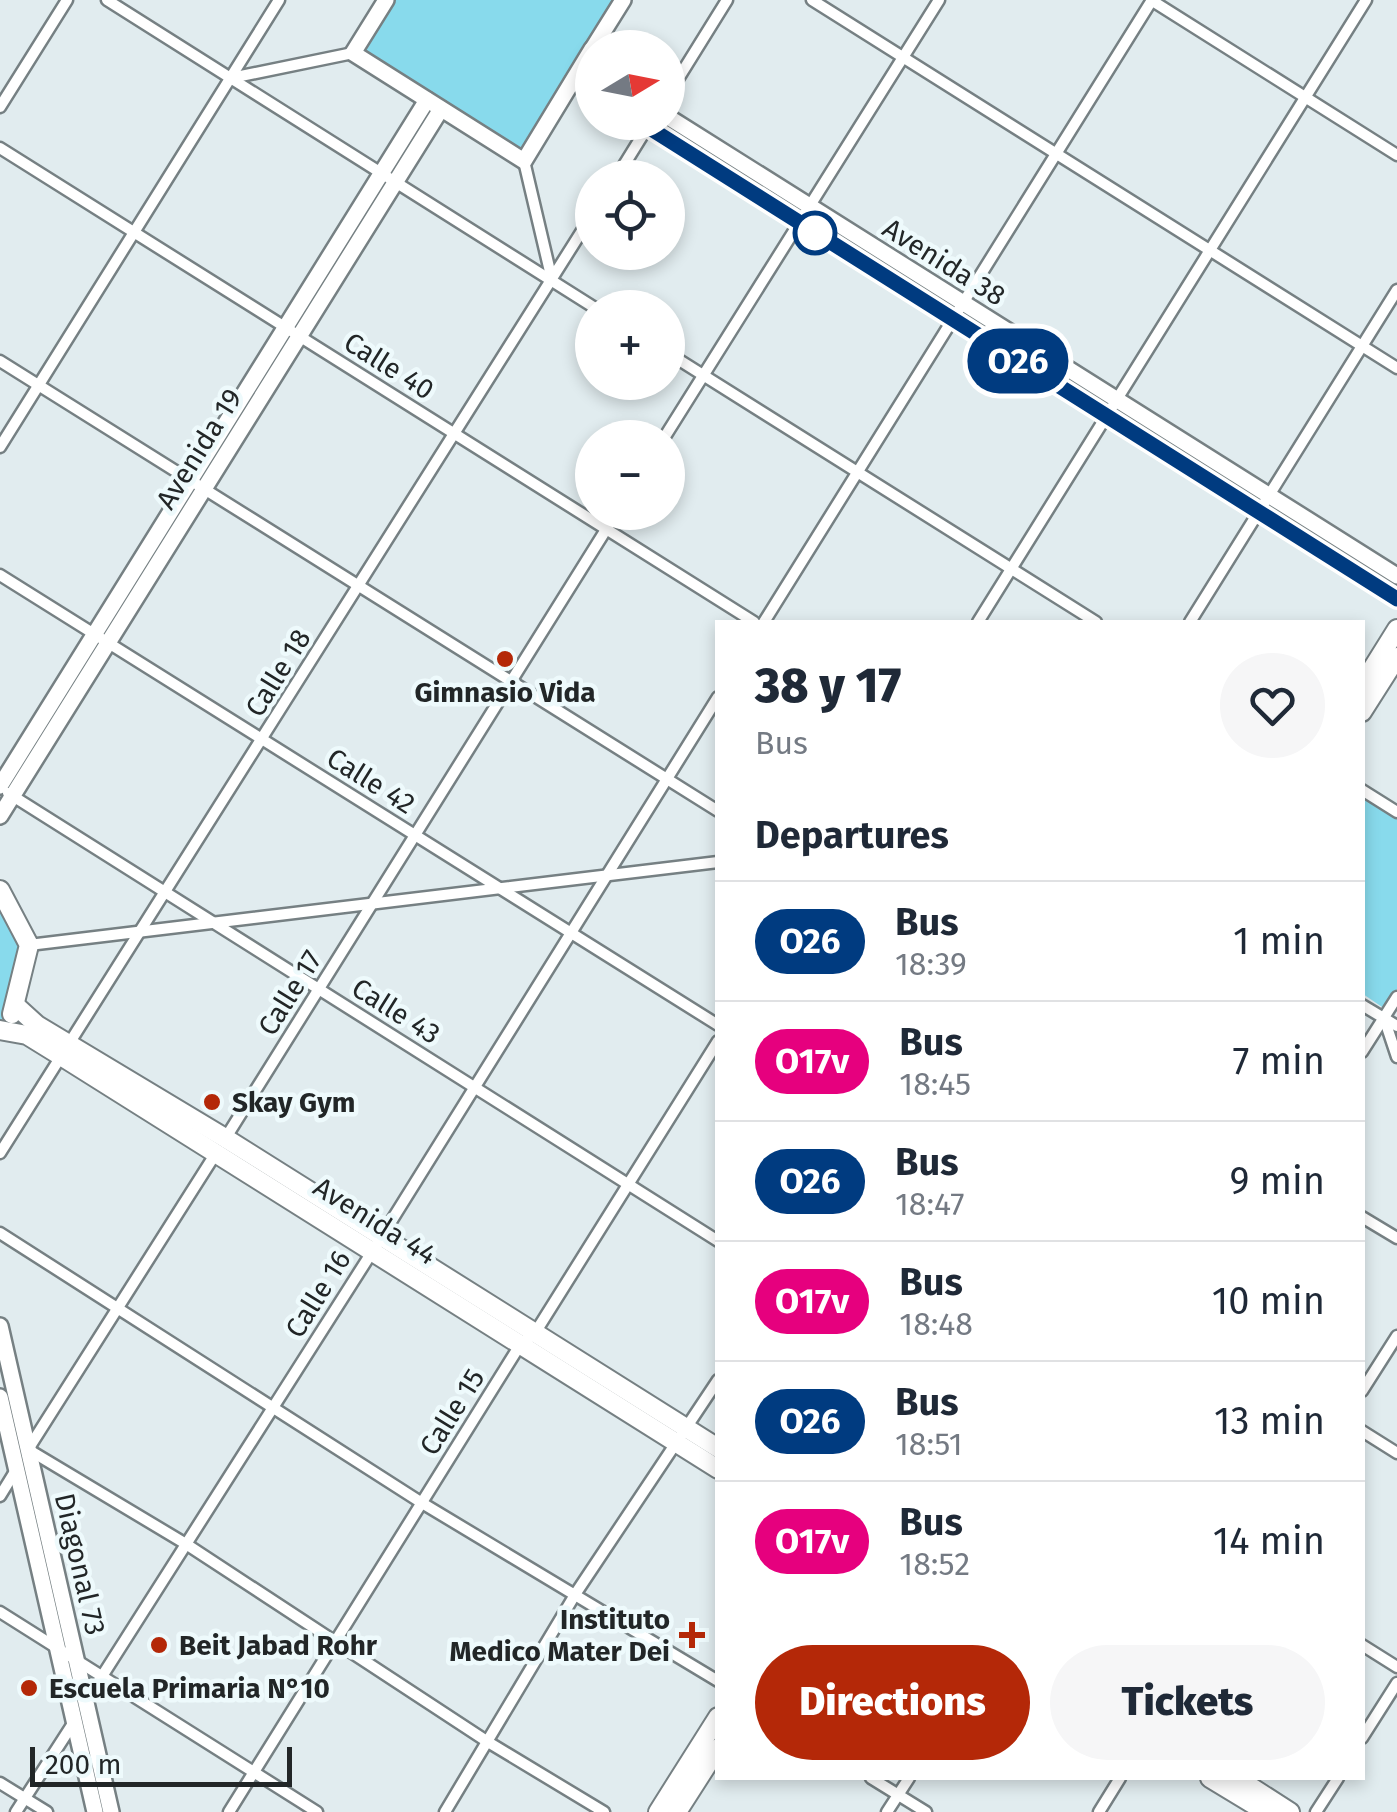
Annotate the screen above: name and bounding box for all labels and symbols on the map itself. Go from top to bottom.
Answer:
north arrow [575,30,685,140]
street label: Avenida 38 [877,211,1011,313]
unlabelled marker [794,212,836,254]
street label: Calle 40 [338,326,440,406]
line badge: O26 [960,328,1076,394]
street label: Avenida 19 [149,383,249,515]
street label: Calle 18 [238,623,318,723]
marker: Gimnasio Vida [494,648,516,670]
place label: Gimnasio Vida [414,676,596,709]
street label: Calle 42 [321,741,421,821]
street label: Calle 17 [251,944,329,1042]
street label: Calle 43 [346,971,446,1051]
place label: Skay Gym [232,1086,355,1119]
marker: Skay Gym [201,1091,223,1113]
street label: Avenida 44 [308,1170,443,1272]
street label: Calle 16 [278,1244,358,1344]
street label: Calle 15 [413,1363,491,1461]
street label: Diagonal 73 [48,1490,112,1638]
place label: Instituto Medico Mater Dei [449,1603,670,1668]
marker: Instituto Medico Mater Dei [679,1622,705,1648]
place label: Beit Jabad Rohr [179,1629,378,1662]
marker: Beit Jabad Rohr [148,1634,170,1656]
place label: Escuela Primaria N°10 [49,1672,330,1705]
marker: Escuela Primaria N°10 [18,1677,40,1699]
scale bar [30,1742,292,1786]

